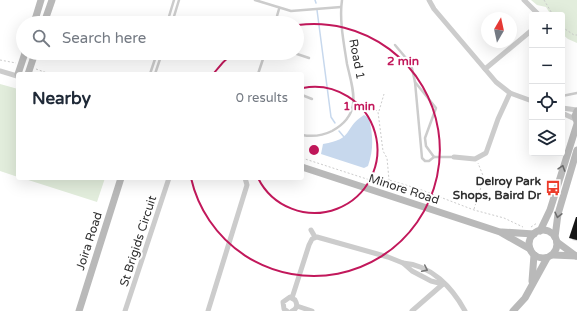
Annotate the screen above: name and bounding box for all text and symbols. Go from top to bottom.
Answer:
north arrow [481,12,517,48]
map controls [529,12,565,156]
button: + [529,12,565,48]
search box [16,16,304,60]
icon: search [30,27,52,49]
text: Search here [62,29,146,47]
street label: Road 1 [346,38,368,80]
button: − [529,48,565,84]
text: 2 min [387,54,419,68]
button: locate [529,84,565,120]
text: Nearby [32,88,91,109]
text: 0 results [236,90,288,106]
text: 1 min [343,99,375,113]
button: layers [529,120,565,156]
centre of rings [307,143,321,157]
one-way arrow [558,164,566,171]
street label: Minore Road [367,171,441,207]
place label: Delroy Park Shops, Baird Dr [453,174,541,203]
bus stop icon: Delroy Park Shops, Baird Dr [544,179,562,197]
street label: St Brigids Circuit [117,193,159,288]
street label: Joira Road [73,210,105,272]
one-way arrow [555,211,563,218]
one-way arrow [421,264,429,272]

